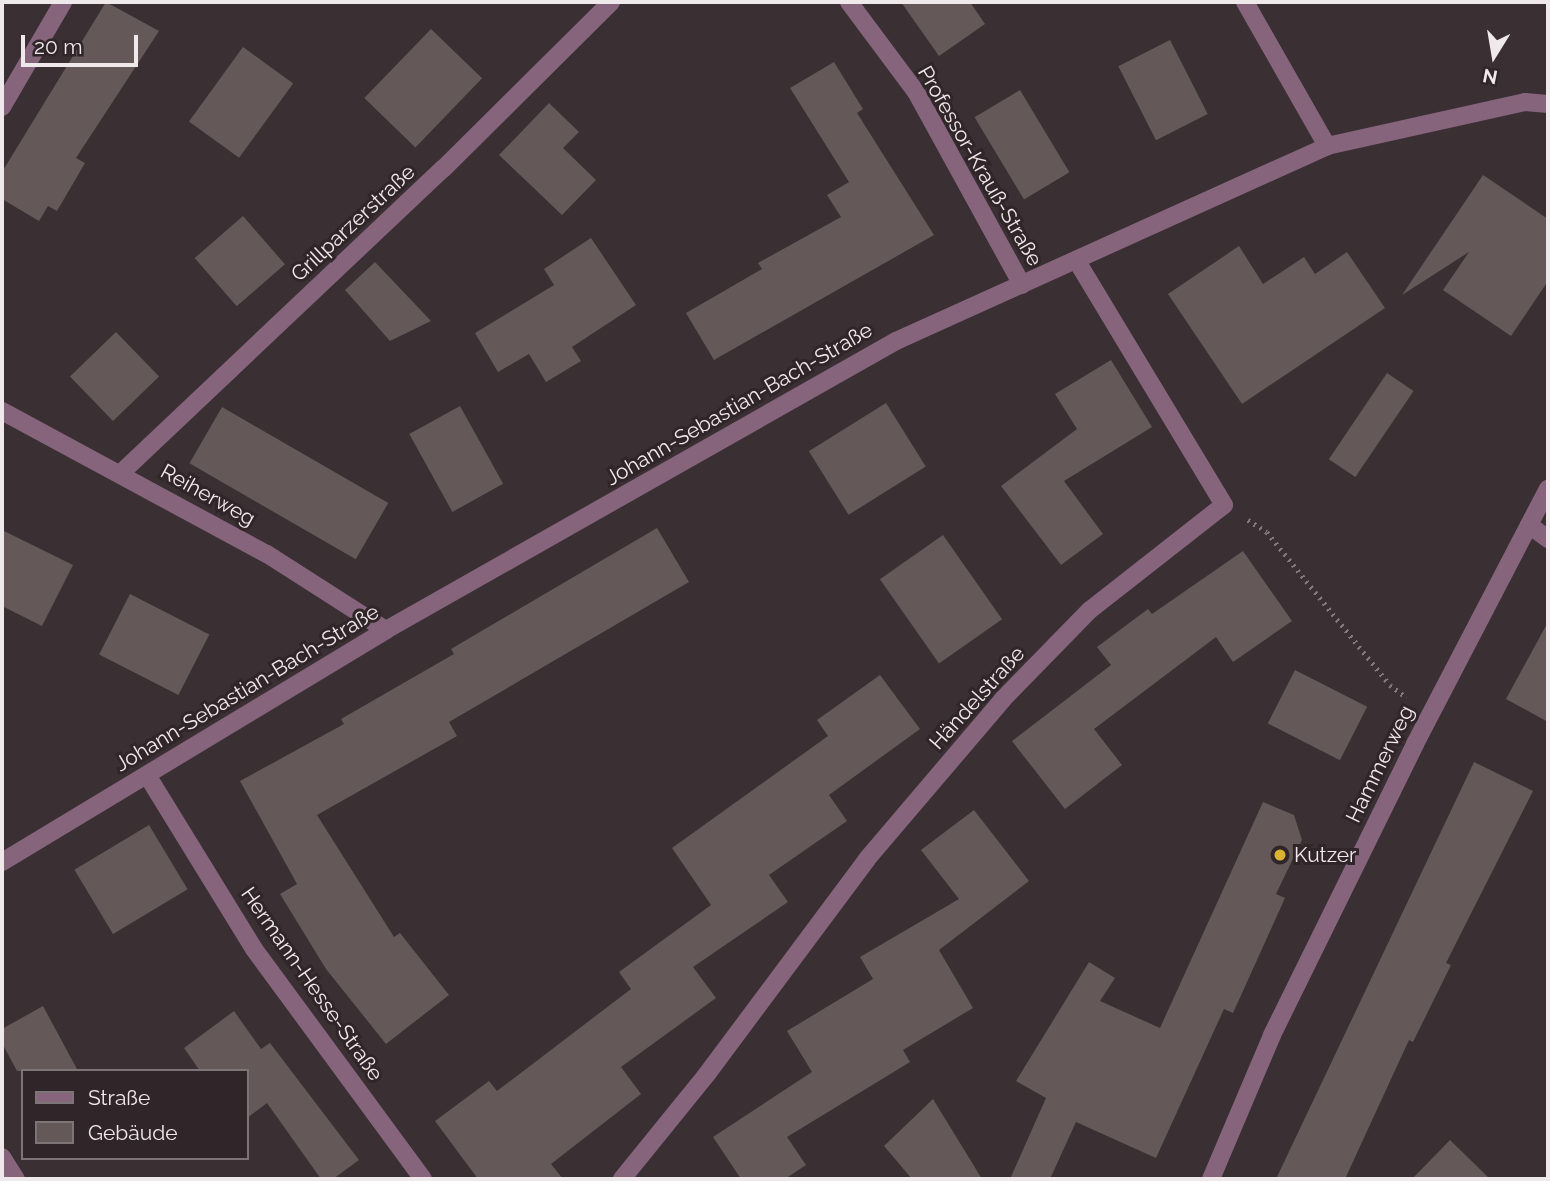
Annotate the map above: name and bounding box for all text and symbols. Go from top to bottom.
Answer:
scale bar [24,21,142,65]
north arrow [1459,21,1529,91]
text: 20 m [34,34,82,59]
street label: Professor-Krauß-Straße [912,61,1048,271]
text: N [1481,64,1499,89]
street label: Grillparzerstraße [286,159,420,287]
street label: Johann-Sebastian-Bach-Straße [601,317,877,491]
street label: Reiherweg [156,459,260,531]
street label: Johann-Sebastian-Bach-Straße [110,599,384,777]
street label: Händelstraße [924,641,1030,755]
street label: Hammerweg [1341,701,1419,827]
place label: Kutzer [1294,842,1356,868]
marker: Kutzer [1272,847,1288,863]
street label: Hermann-Hesse-Straße [236,882,388,1086]
legend [21,1069,248,1160]
text: Straße [88,1085,150,1110]
text: Gebäude [88,1120,178,1145]

